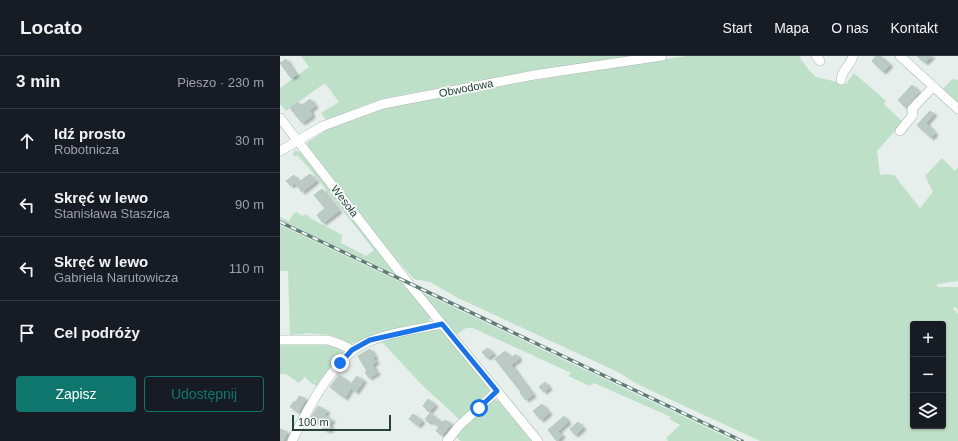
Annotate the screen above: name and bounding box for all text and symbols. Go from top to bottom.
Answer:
text: Locato [20,17,82,38]
text: Start [723,20,752,36]
text: Mapa [774,20,809,36]
text: O nas [831,20,869,36]
text: Kontakt [891,20,938,36]
text: 3 min [16,72,60,91]
text: Pieszo · 230 m [177,75,264,90]
street label: Obwodowa [438,77,495,99]
text: Idź prosto [54,125,126,142]
icon: ahead [16,130,38,152]
text: 30 m [235,133,264,148]
text: Robotnicza [54,142,119,157]
street label: Wesoła [329,183,361,220]
text: Skręć w lewo [54,189,148,206]
icon: left [16,194,38,216]
text: 90 m [235,197,264,212]
text: Stanisława Staszica [54,206,170,221]
text: Skręć w lewo [54,253,148,270]
icon: left [16,258,38,280]
text: 110 m [229,261,264,276]
text: Gabriela Narutowicza [54,270,178,285]
map controls [910,321,946,429]
button: + [910,321,946,357]
icon: arrive [16,322,38,344]
text: Cel podróży [54,324,140,341]
route end [331,354,349,372]
button: − [910,357,946,393]
button: Zapisz [16,376,136,412]
button: Udostępnij [144,376,264,412]
button: layers [910,393,946,429]
route start [470,399,488,417]
scale bar [292,413,391,432]
text: 100 m [298,416,329,428]

